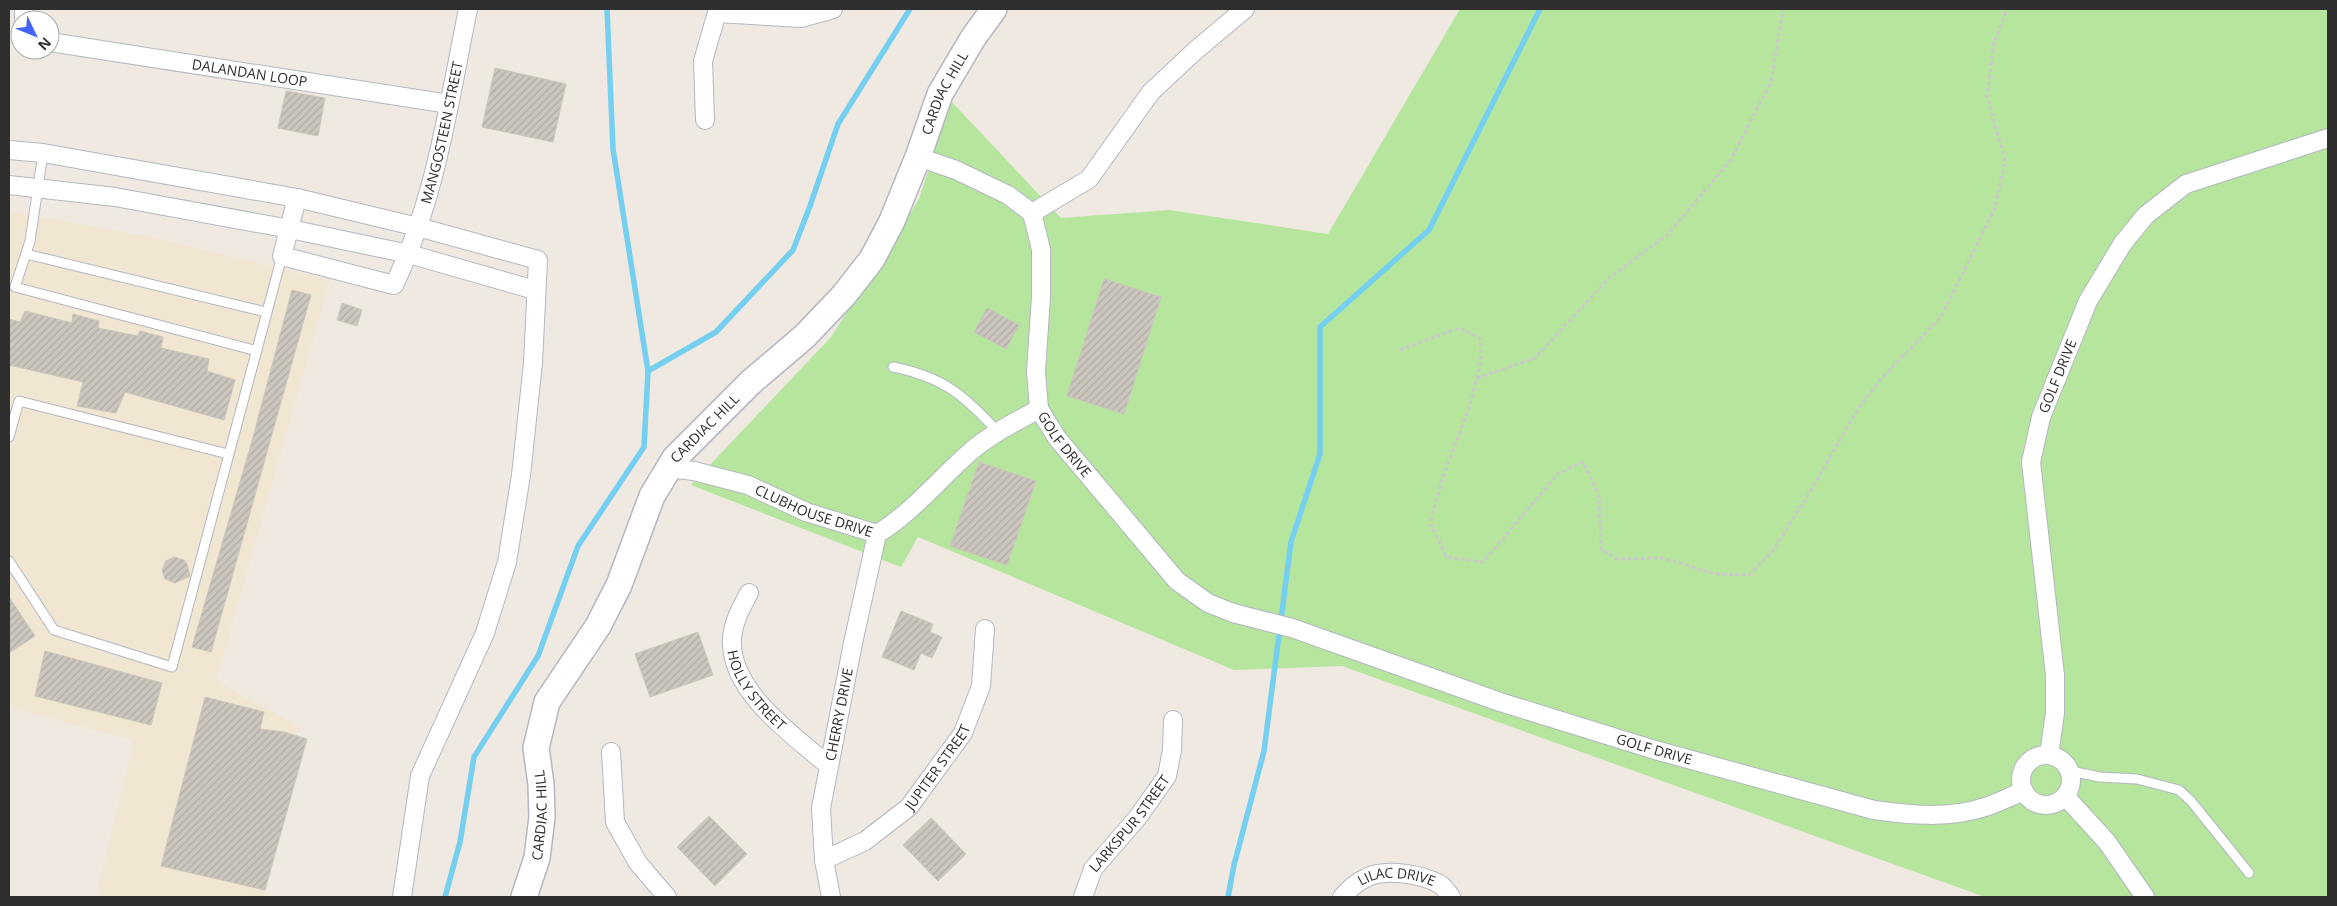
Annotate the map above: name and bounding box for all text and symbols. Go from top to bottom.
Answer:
north arrow [10,10,60,60]
text: N [34,34,56,55]
street label: CARDIAC HILL [916,48,972,137]
street label: DALANDAN LOOP [191,54,309,91]
street label: MANGOSTEEN STREET [416,59,467,206]
street label: GOLF DRIVE [2034,336,2081,416]
street label: CARDIAC HILL [666,389,743,467]
street label: GOLF DRIVE [1034,408,1096,481]
street label: CLUBHOUSE DRIVE [752,480,875,541]
street label: HOLLY STREET [723,648,791,734]
street label: CHERRY DRIVE [820,666,857,763]
street label: JUPITER STREET [899,721,974,815]
street label: GOLF DRIVE [1614,729,1694,769]
street label: CARDIAC HILL [527,769,551,861]
street label: LARKSPUR STREET [1085,771,1174,876]
street label: LILAC DRIVE [1354,863,1438,890]

